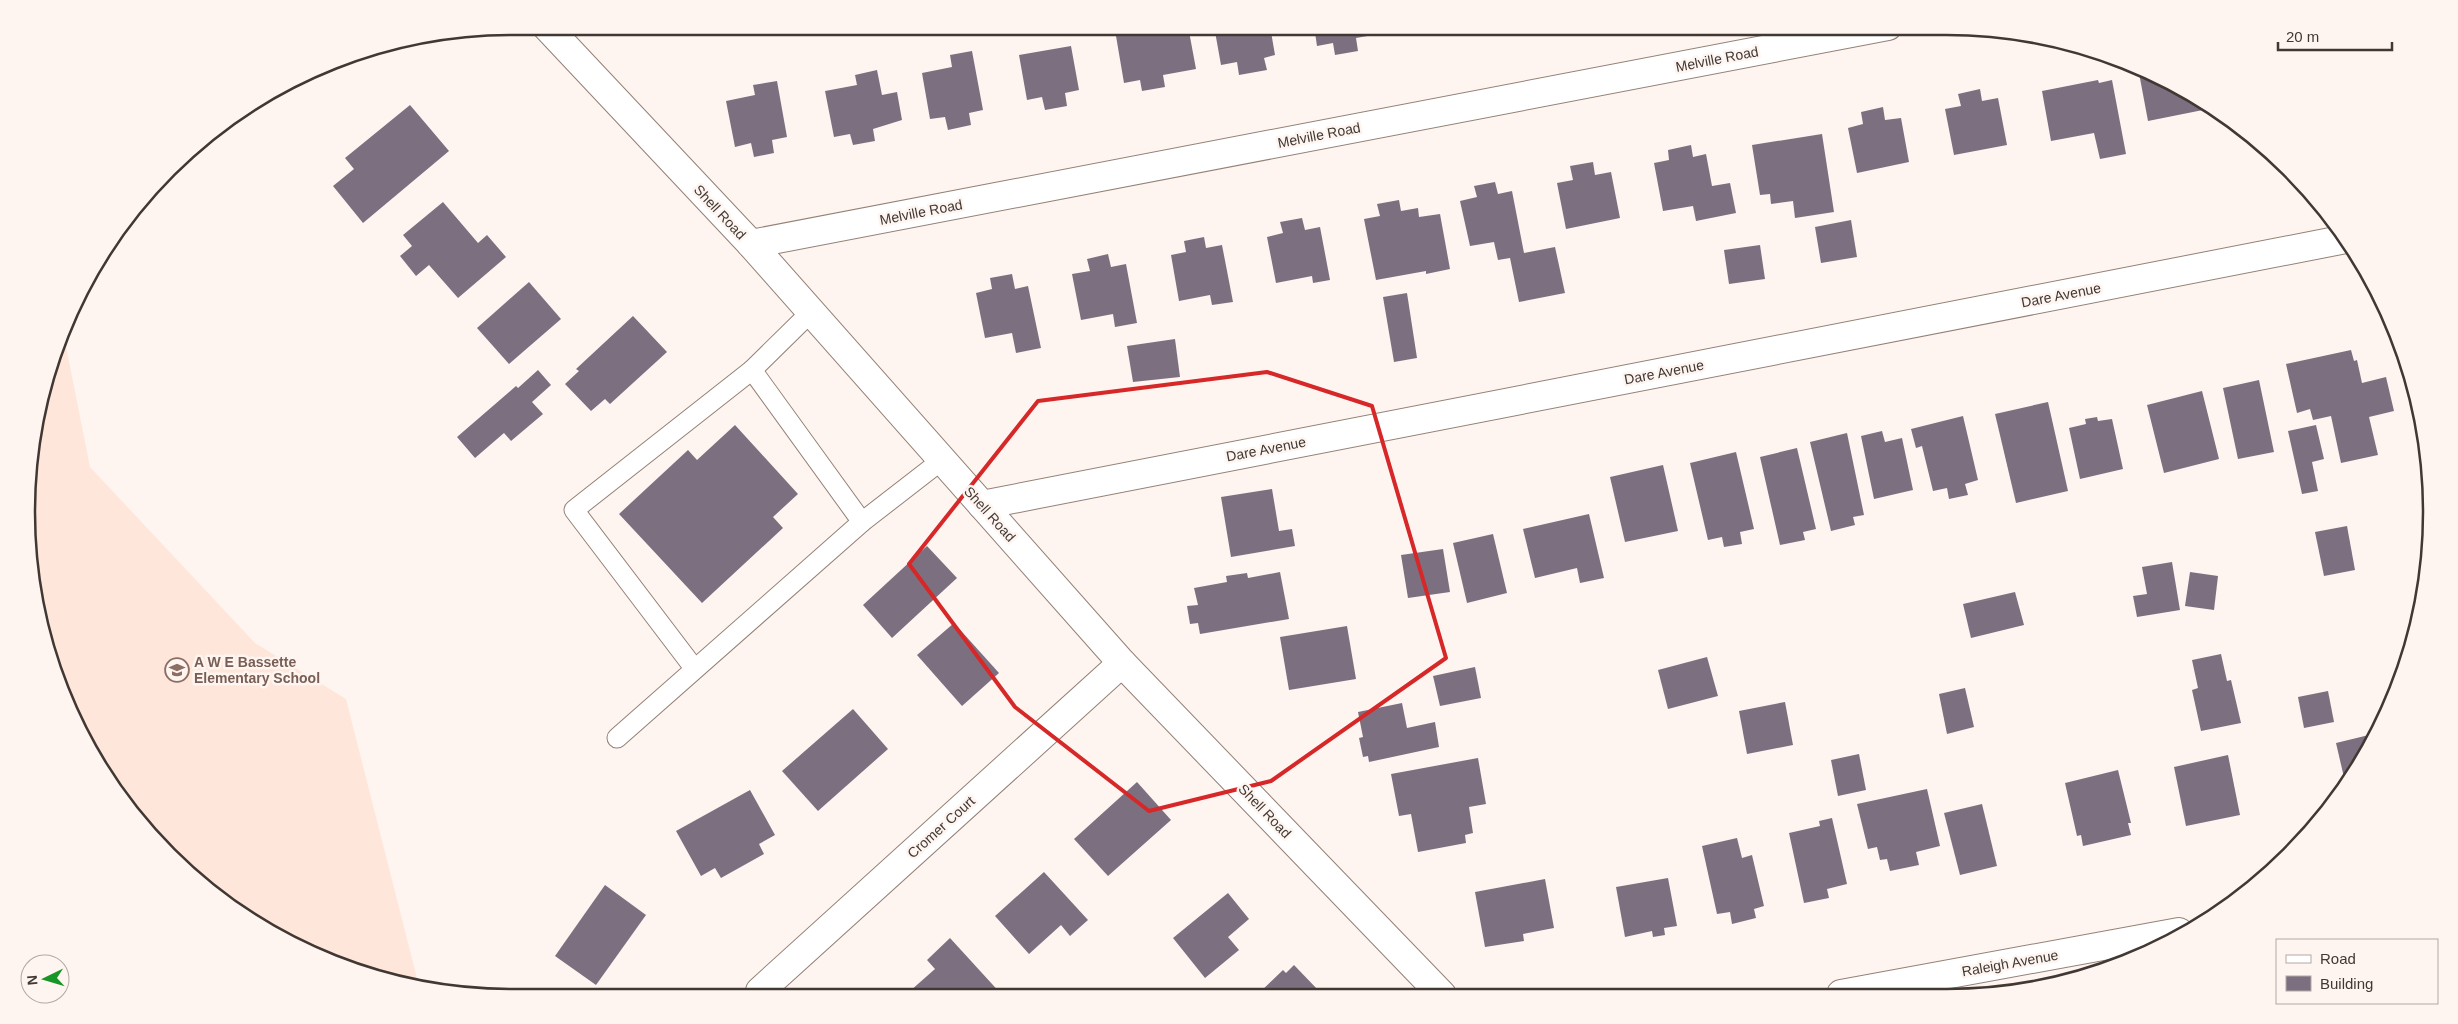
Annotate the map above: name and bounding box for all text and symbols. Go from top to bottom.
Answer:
scale bar [2278,20,2392,52]
text: 20 m [2286,28,2319,45]
street label: Melville Road [1674,43,1760,75]
street label: Melville Road [1276,119,1362,151]
street label: Shell Road [691,181,749,243]
street label: Melville Road [878,196,964,228]
street label: Dare Avenue [2020,279,2102,311]
street label: Dare Avenue [1623,356,1705,388]
street label: Dare Avenue [1225,433,1307,465]
street label: Shell Road [961,483,1019,545]
place label: A W E Bassette Elementary School [194,654,320,686]
school or university icon: A W E Bassette Elementary School [164,657,190,683]
street label: Shell Road [1235,781,1295,841]
street label: Cromer Court [904,793,978,861]
legend [2276,939,2438,1004]
street label: Raleigh Avenue [1960,947,2060,979]
text: Road [2320,950,2356,967]
north arrow [20,954,70,1004]
text: N [24,974,40,986]
text: Building [2320,975,2373,992]

